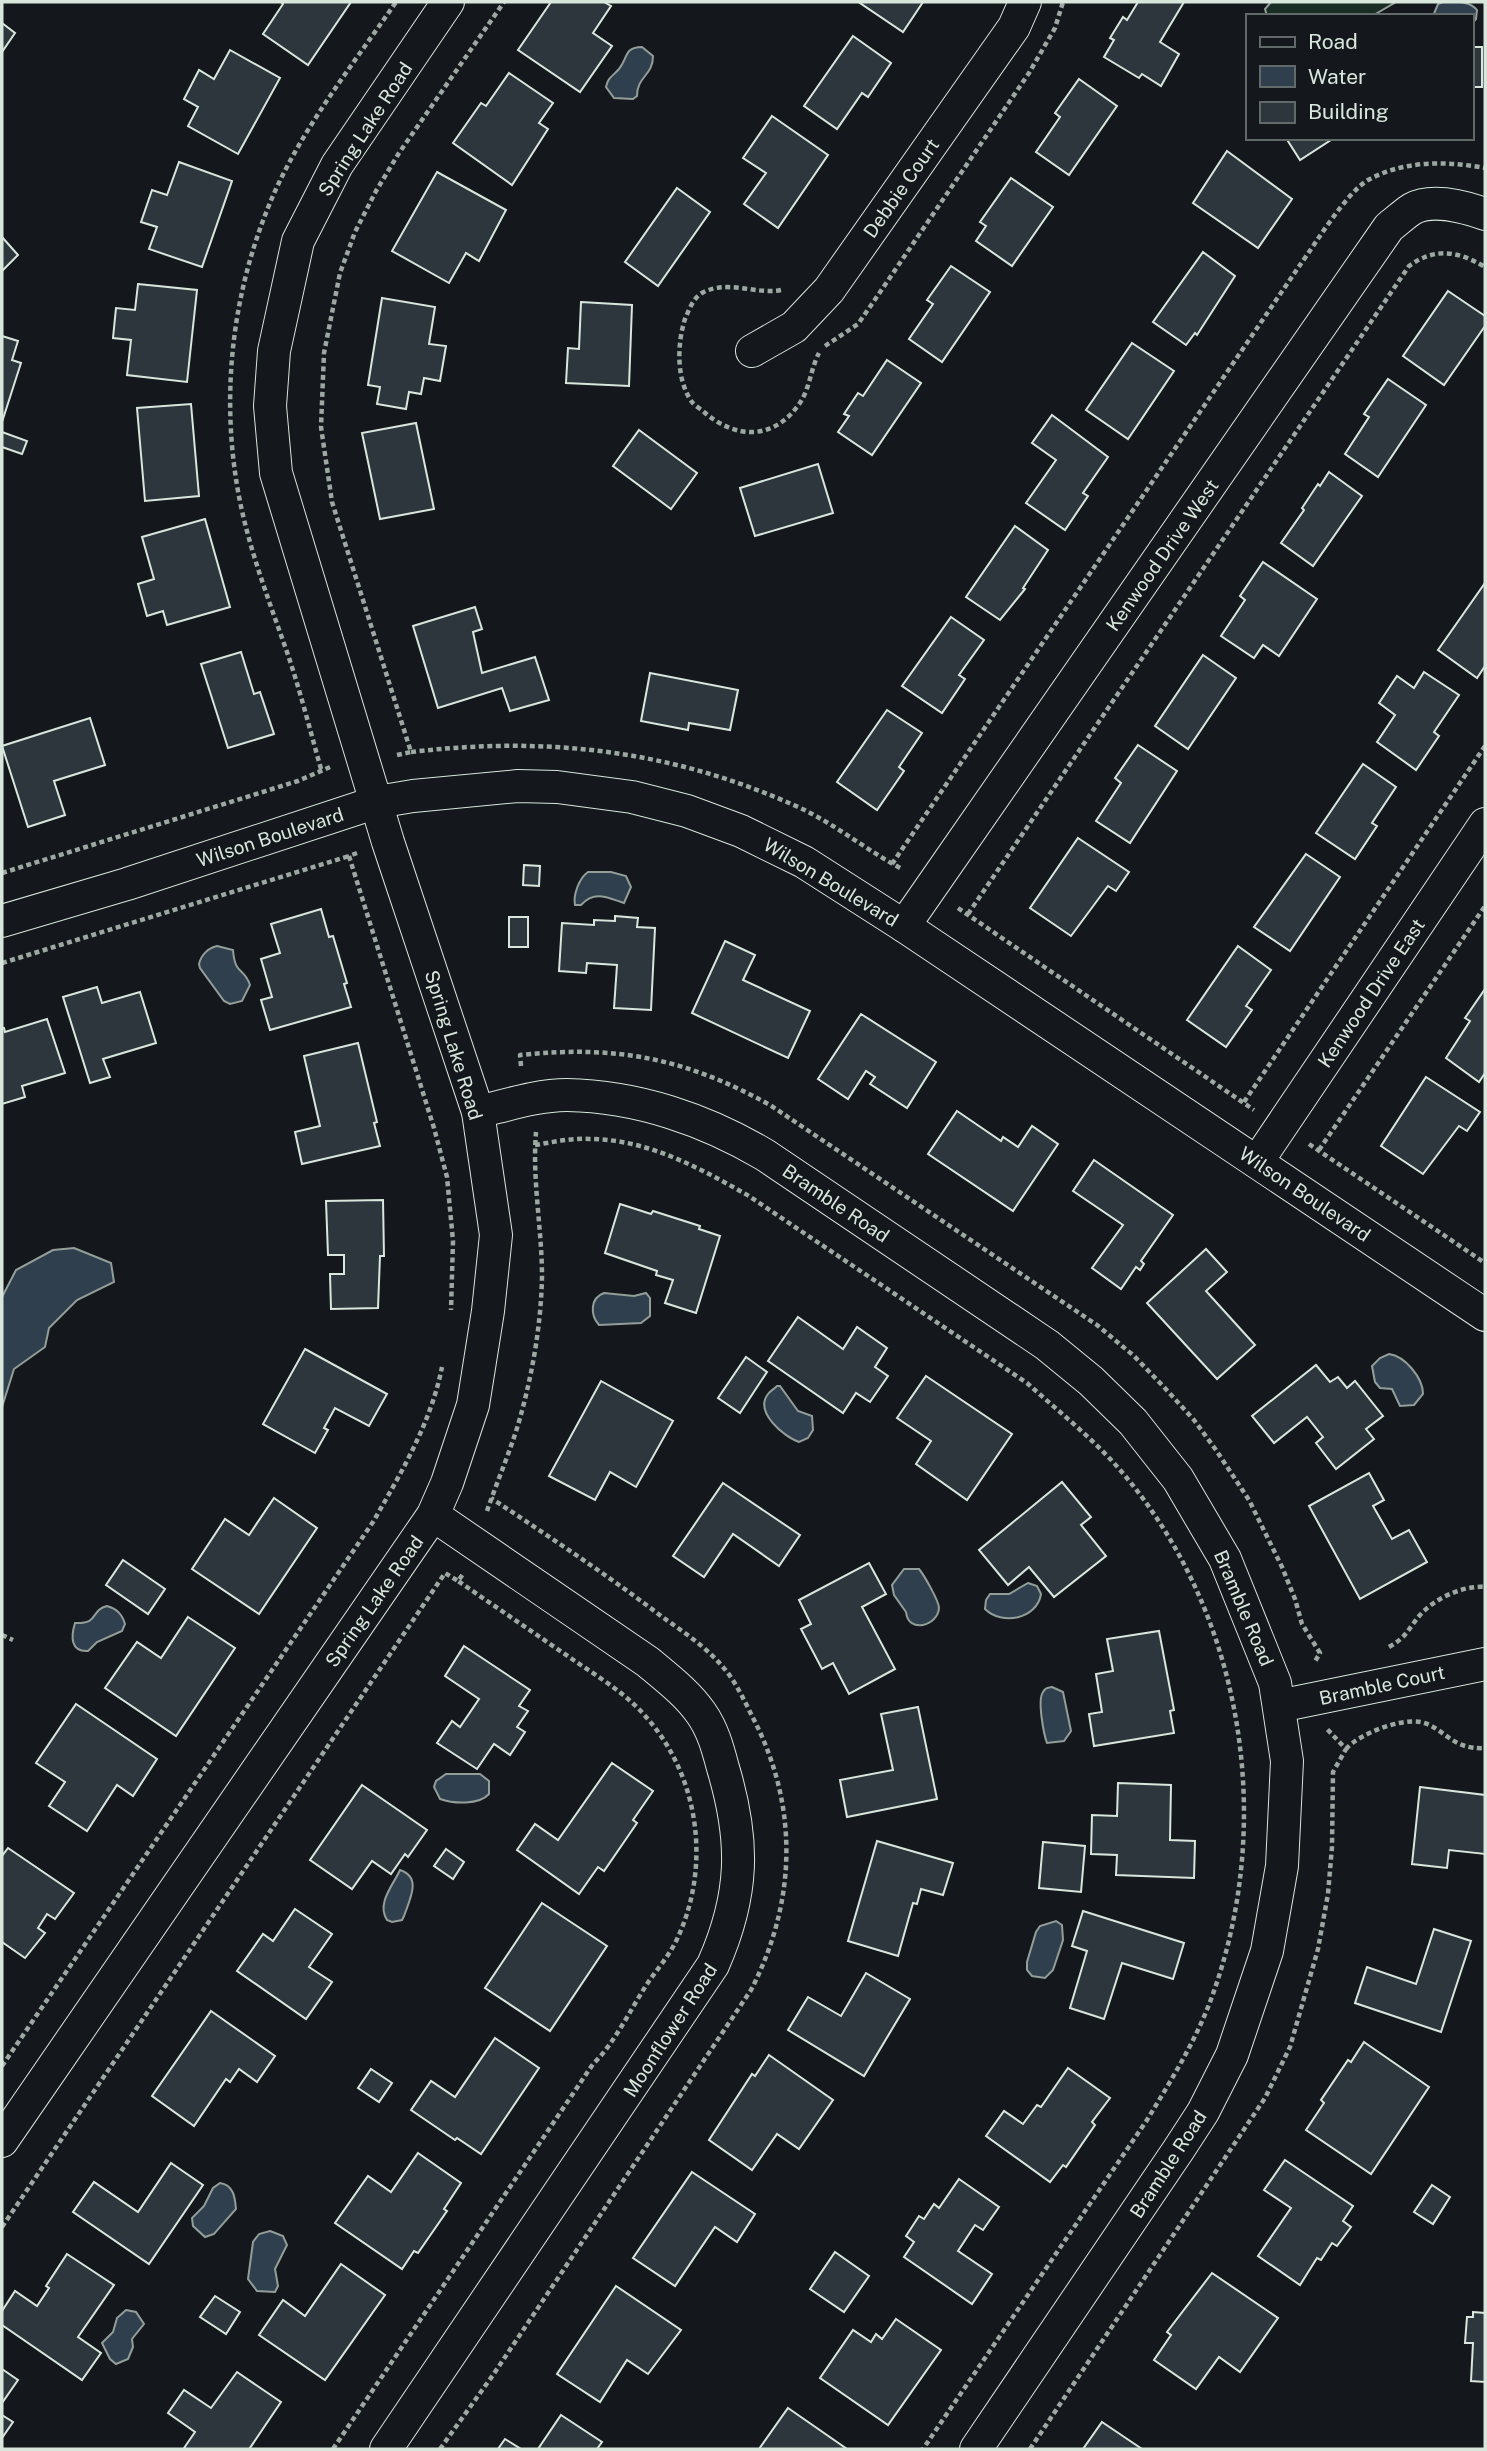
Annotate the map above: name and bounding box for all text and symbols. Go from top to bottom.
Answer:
legend [1246,14,1473,140]
text: Road [1308,29,1358,54]
street label: Spring Lake Road [313,58,417,200]
text: Water [1308,64,1366,89]
text: Building [1308,99,1389,124]
street label: Debbie Court [859,134,943,242]
street label: Kenwood Drive West [1101,475,1223,635]
street label: Wilson Boulevard [194,803,346,871]
street label: Wilson Boulevard [760,833,902,931]
street label: Kenwood Drive East [1313,914,1429,1072]
street label: Spring Lake Road [421,967,487,1123]
street label: Wilson Boulevard [1235,1142,1375,1246]
street label: Bramble Road [779,1159,893,1247]
street label: Spring Lake Road [320,1531,428,1671]
street label: Bramble Road [1210,1547,1278,1669]
street label: Bramble Court [1317,1661,1447,1709]
street label: Moonflower Road [619,1959,721,2101]
street label: Bramble Road [1125,2106,1211,2222]

